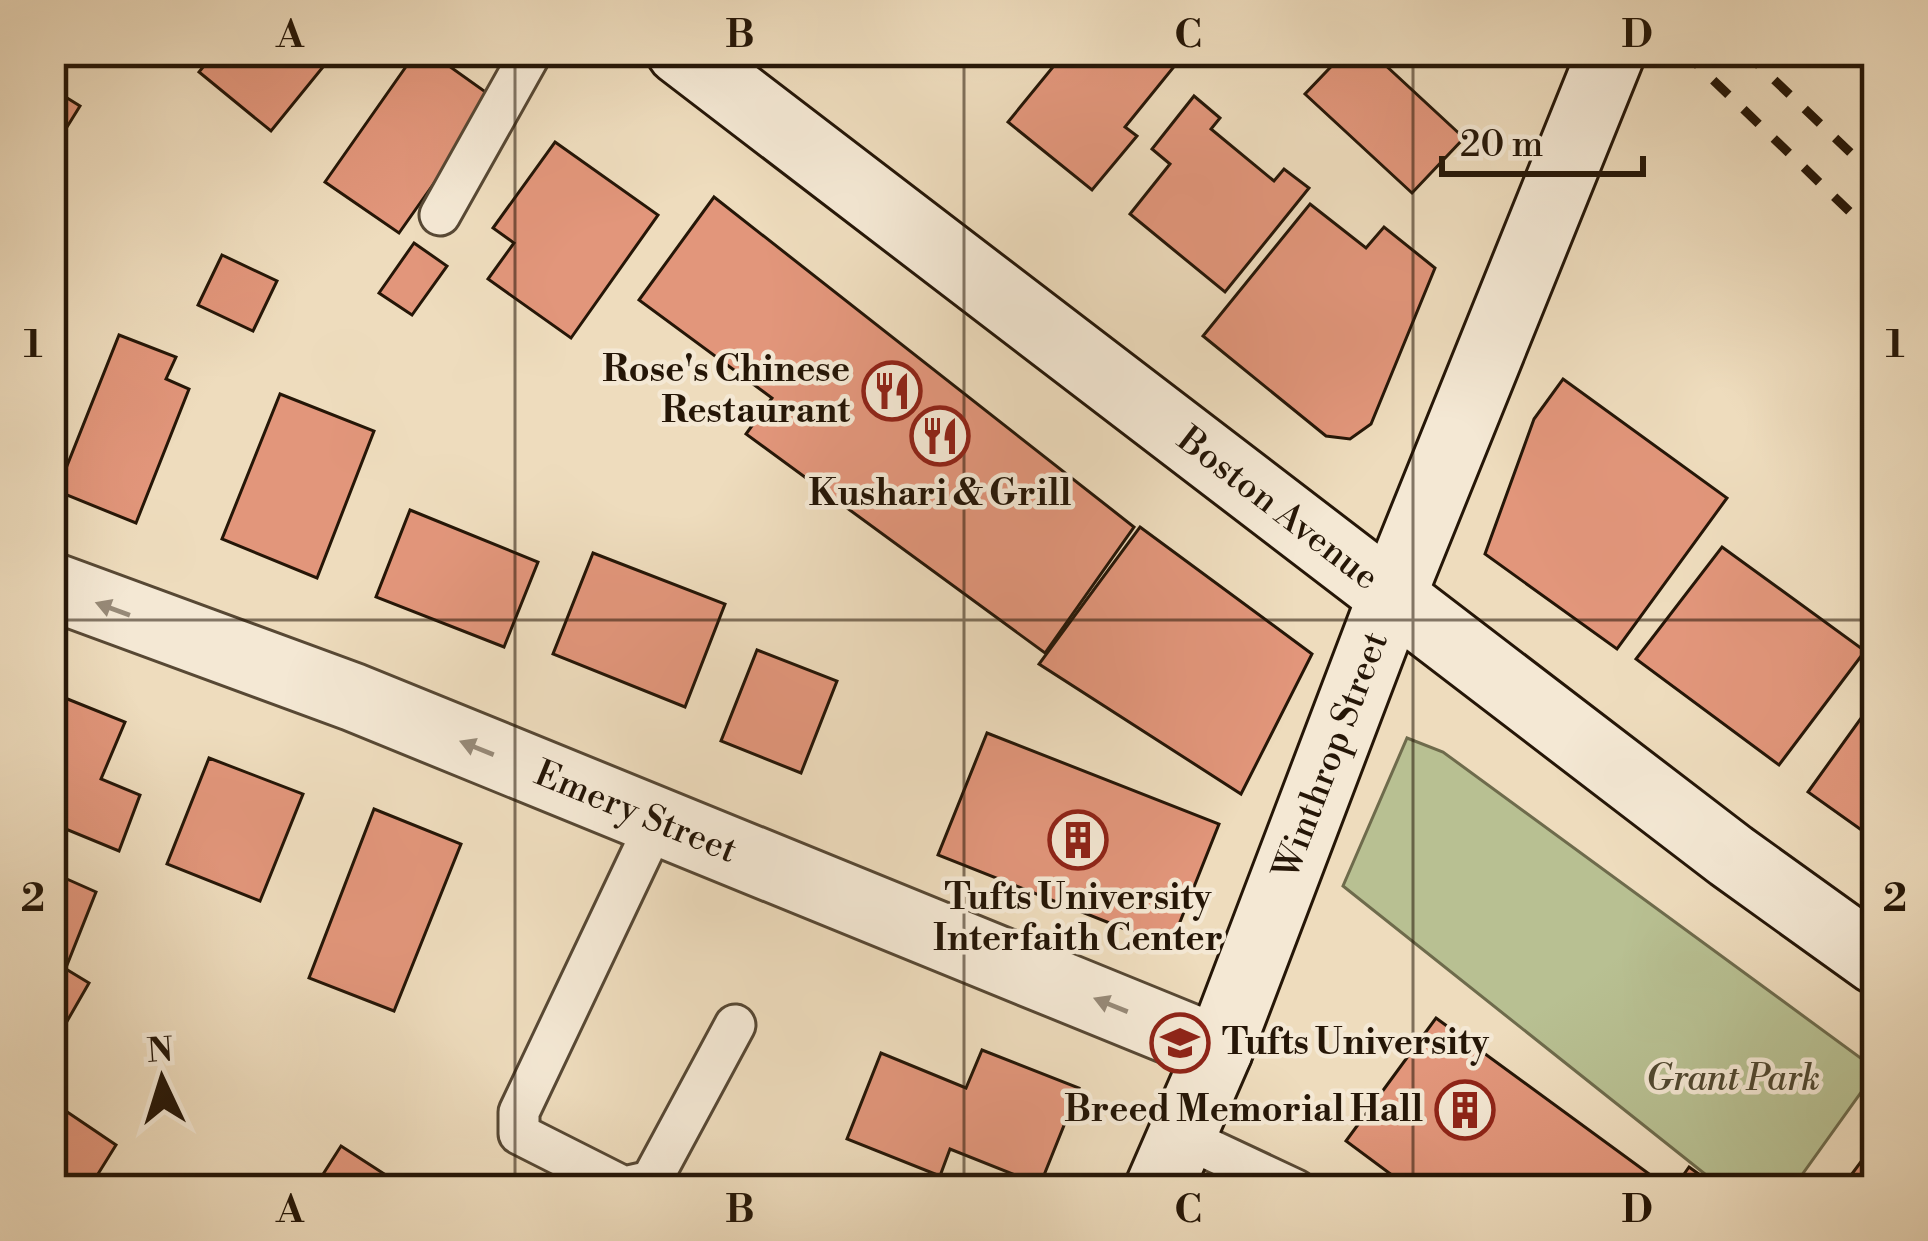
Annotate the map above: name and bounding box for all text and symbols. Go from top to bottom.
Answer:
text: A [275,11,305,60]
text: B [725,11,755,60]
text: C [1174,11,1202,60]
text: D [1621,11,1653,60]
scale bar [1442,102,1643,176]
text: 20 m [1460,123,1543,168]
text: 1 [24,321,43,370]
text: 1 [1886,321,1905,370]
place label: Rose's Chinese Restaurant [602,348,850,434]
restaurant icon: Rose's Chinese Restaurant [861,360,923,422]
restaurant icon: Kushari & Grill [909,405,971,467]
street label: Boston Avenue [1167,417,1387,600]
place label: Kushari & Grill [809,472,1072,517]
one-way arrow [94,599,130,617]
street label: Winthrop Street [1263,625,1399,886]
one-way arrow [458,738,494,757]
street label: Emery Street [528,751,744,874]
building icon: Tufts University Interfaith Center [1047,809,1109,871]
text: 2 [21,875,45,924]
text: 2 [1883,875,1907,924]
place label: Tufts University Interfaith Center [933,876,1223,962]
one-way arrow [1092,995,1128,1014]
school or university icon: Tufts University [1149,1012,1211,1074]
north arrow [102,1019,222,1139]
place label: Tufts University [1222,1021,1490,1066]
text: N [146,1030,175,1073]
park label: Grant Park [1646,1057,1820,1102]
building icon: Breed Memorial Hall [1434,1079,1496,1141]
place label: Breed Memorial Hall [1064,1088,1423,1133]
text: A [275,1186,305,1235]
text: B [725,1186,755,1235]
text: C [1174,1186,1202,1235]
text: D [1621,1186,1653,1235]

